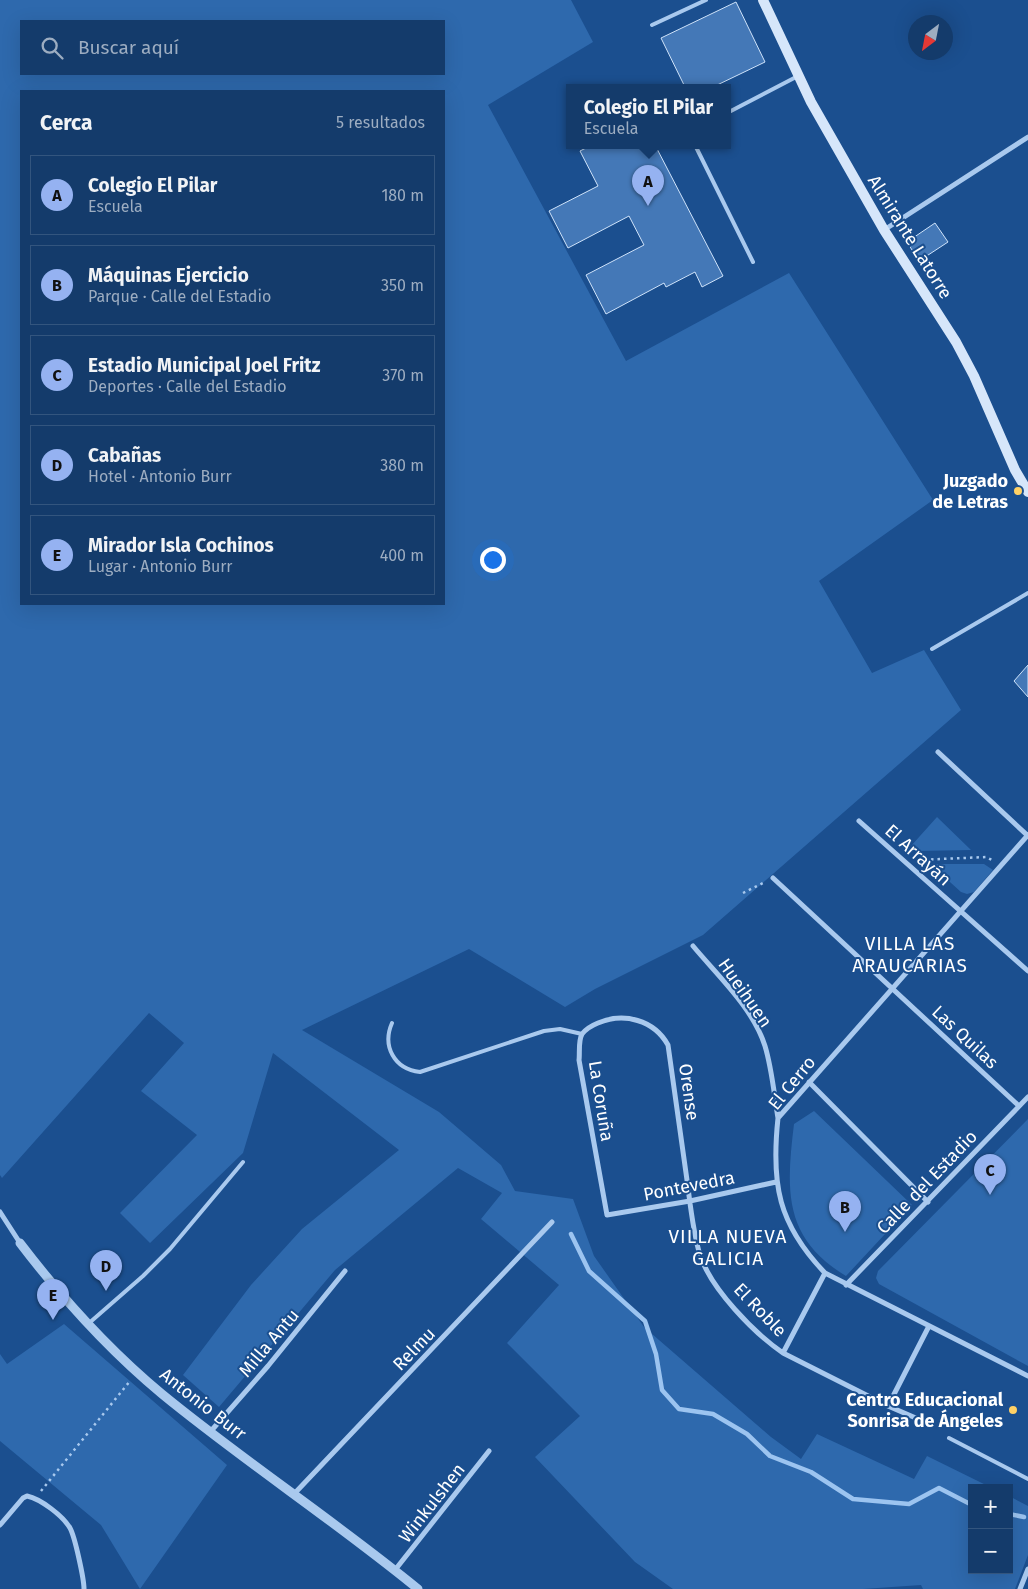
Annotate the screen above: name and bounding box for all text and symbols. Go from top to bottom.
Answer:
north arrow [908,15,953,60]
search box [20,20,445,75]
icon: search [38,34,66,62]
text: Buscar aquí [78,36,179,59]
popup [566,84,731,149]
text: Colegio El Pilar [584,96,713,119]
text: Cerca [40,110,92,136]
text: 5 resultados [336,113,425,132]
text: Escuela [584,119,639,138]
pin: A [632,165,664,206]
street label: Almirante Latorre [863,171,957,303]
text: Colegio El Pilar [88,174,217,197]
text: A [52,186,62,205]
text: 180 m [381,186,424,205]
text: Escuela [88,197,143,216]
text: Máquinas Ejercicio [88,264,249,287]
text: B [52,276,62,295]
text: 350 m [381,276,424,295]
text: Parque · Calle del Estadio [88,287,271,306]
text: Estadio Municipal Joel Fritz [88,354,320,377]
text: C [52,366,62,385]
text: 370 m [382,366,424,385]
text: Deportes · Calle del Estadio [88,377,287,396]
text: Cabañas [88,444,161,467]
text: D [52,456,62,475]
text: 380 m [380,456,424,475]
text: Hotel · Antonio Burr [88,467,232,486]
place label: Juzgado de Letras [932,470,1008,513]
marker: Juzgado de Letras [1012,485,1024,497]
text: Mirador Isla Cochinos [88,534,274,557]
text: E [53,546,61,565]
text: 400 m [380,546,424,565]
your location [480,547,506,573]
text: Lugar · Antonio Burr [88,557,233,576]
street label: El Arrayán [880,820,956,890]
district label: VILLA LAS ARAUCARIAS [852,932,968,977]
street label: Hueihuen [713,954,777,1032]
street label: Las Quilas [927,1001,1003,1073]
street label: El Cerro [764,1052,820,1114]
street label: La Coruña [584,1059,618,1143]
street label: Orense [674,1062,704,1122]
street label: Calle del Estadio [872,1126,982,1238]
pin: C [974,1154,1006,1195]
street label: Pontevedra [642,1166,736,1206]
pin: B [829,1191,861,1232]
district label: VILLA NUEVA GALICIA [669,1225,787,1270]
pin: D [90,1250,122,1291]
street label: El Roble [729,1278,791,1342]
pin: E [37,1279,69,1320]
street label: Milla Antu [234,1305,304,1381]
street label: Relmu [388,1323,440,1375]
street label: Antonio Burr [155,1363,251,1445]
place label: Centro Educacional Sonrisa de Ángeles [846,1389,1004,1432]
marker: Centro Educacional Sonrisa de Ángeles [1007,1404,1019,1416]
street label: Winkulshen [394,1459,470,1547]
map controls [968,1484,1013,1574]
button: + [968,1484,1013,1529]
button: − [968,1529,1013,1574]

